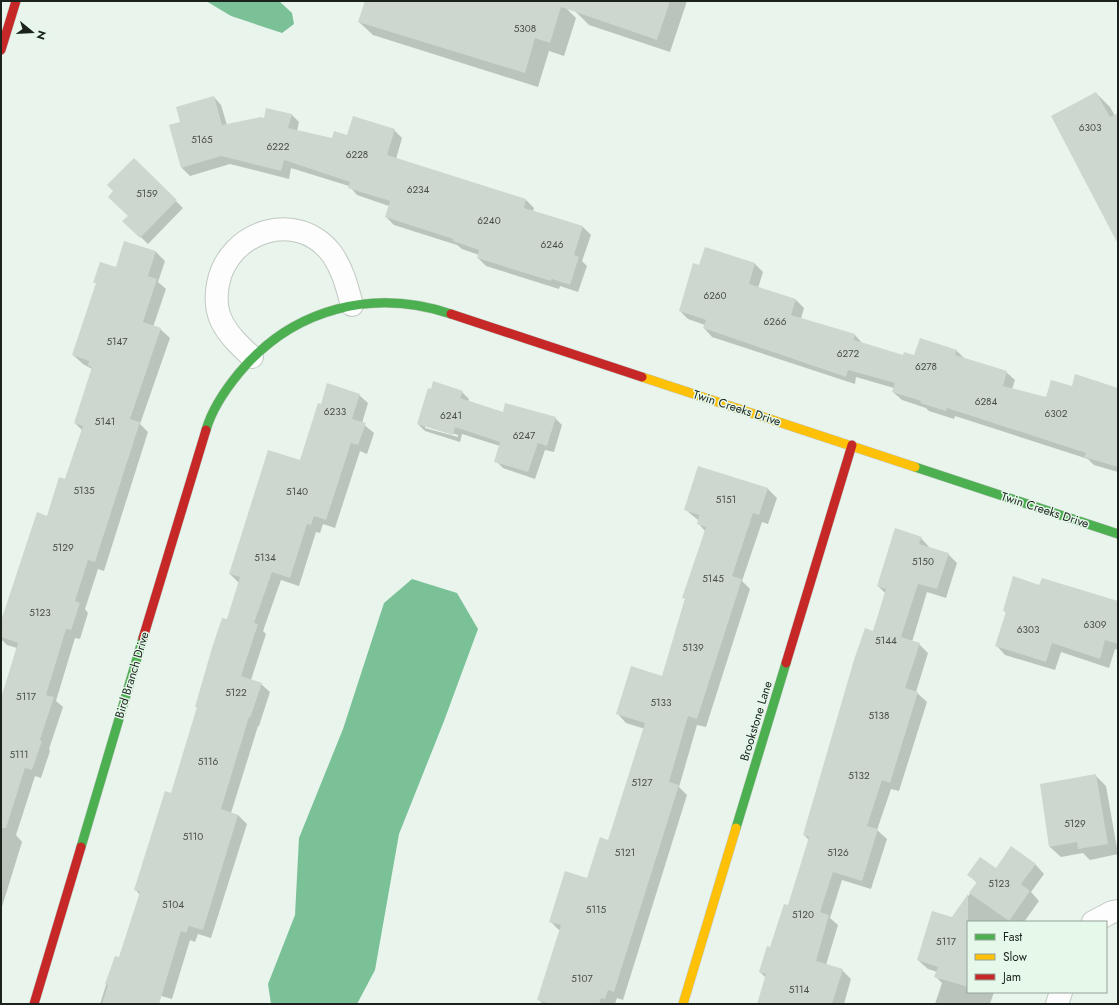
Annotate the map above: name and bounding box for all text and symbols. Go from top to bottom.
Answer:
north arrow [12,12,52,52]
house number: 5308 [514,21,536,36]
text: N [33,28,50,42]
house number: 6303 [1079,120,1102,135]
house number: 5165 [191,132,213,147]
house number: 6222 [267,139,290,154]
house number: 6228 [346,147,368,162]
house number: 6234 [407,182,430,197]
house number: 5159 [136,186,158,201]
house number: 6240 [477,213,501,228]
house number: 6246 [540,237,564,252]
house number: 6260 [703,288,727,303]
house number: 6266 [764,314,787,329]
house number: 5147 [106,334,128,349]
house number: 6272 [837,346,860,361]
house number: 6278 [915,359,937,374]
street label: Twin Creeks Drive [691,385,783,431]
house number: 6284 [975,394,998,409]
house number: 6233 [324,404,347,419]
house number: 6302 [1045,406,1068,421]
house number: 6241 [440,408,462,423]
house number: 5141 [95,414,115,429]
house number: 6247 [513,428,536,443]
house number: 5135 [73,483,95,498]
house number: 5140 [286,484,308,499]
street label: Twin Creeks Drive [999,487,1091,533]
house number: 5151 [716,492,736,507]
house number: 5129 [52,540,74,555]
house number: 5134 [254,550,276,565]
house number: 5150 [912,554,934,569]
house number: 5145 [702,571,724,586]
house number: 5123 [29,605,51,620]
house number: 6309 [1084,617,1107,632]
house number: 6303 [1017,622,1040,637]
street label: Bird Branch Drive [110,630,154,720]
house number: 5144 [875,633,897,648]
house number: 5139 [682,640,704,655]
street label: Brookstone Lane [735,679,777,763]
house number: 5122 [225,685,247,700]
house number: 5117 [16,689,37,704]
house number: 5133 [650,695,672,710]
house number: 5138 [868,708,890,723]
house number: 5111 [9,747,29,762]
house number: 5116 [198,754,218,769]
house number: 5132 [848,768,870,783]
house number: 5127 [631,775,653,790]
house number: 5129 [1064,816,1086,831]
house number: 5110 [183,829,203,844]
house number: 5121 [615,845,635,860]
house number: 5126 [827,845,849,860]
house number: 5123 [988,876,1010,891]
house number: 5104 [162,897,184,912]
house number: 5115 [586,902,606,917]
house number: 5120 [792,907,814,922]
legend [967,921,1107,993]
text: Fast [1003,928,1022,946]
house number: 5117 [936,934,957,949]
text: Slow [1003,948,1028,966]
text: Jam [1001,968,1021,986]
house number: 5107 [571,971,593,986]
house number: 5114 [789,982,809,997]

